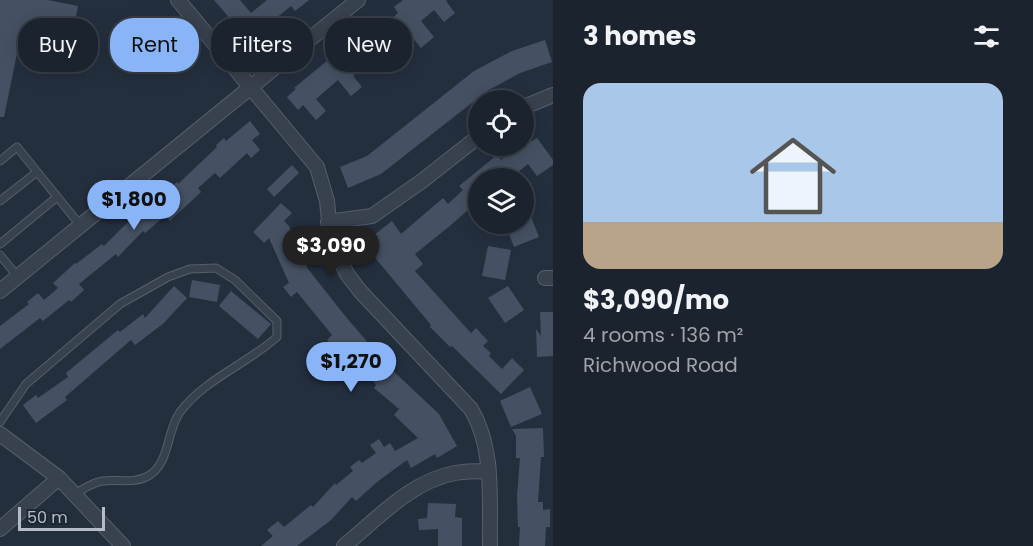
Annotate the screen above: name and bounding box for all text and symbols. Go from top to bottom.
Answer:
chip: Buy [18,18,98,72]
chip: Rent [110,18,199,72]
chip: Filters [211,18,313,72]
chip: New [325,18,412,72]
text: 3 homes [583,18,696,54]
icon: filters [970,20,1003,53]
map controls [468,90,534,234]
button: locate [468,90,534,156]
icon: home [739,122,847,230]
button: layers [468,168,534,234]
pin: $1,800 [85,180,183,231]
text: $1,800 [101,185,167,213]
pin: $3,090 [282,226,380,277]
text: $3,090 [296,231,366,259]
text: $3,090/mo [583,282,729,318]
text: 4 rooms · 136 m² [583,321,743,349]
pin: $1,270 [302,342,400,393]
text: $1,270 [320,347,382,375]
text: Richwood Road [583,351,738,379]
scale bar [18,504,105,532]
text: 50 m [27,506,68,529]

